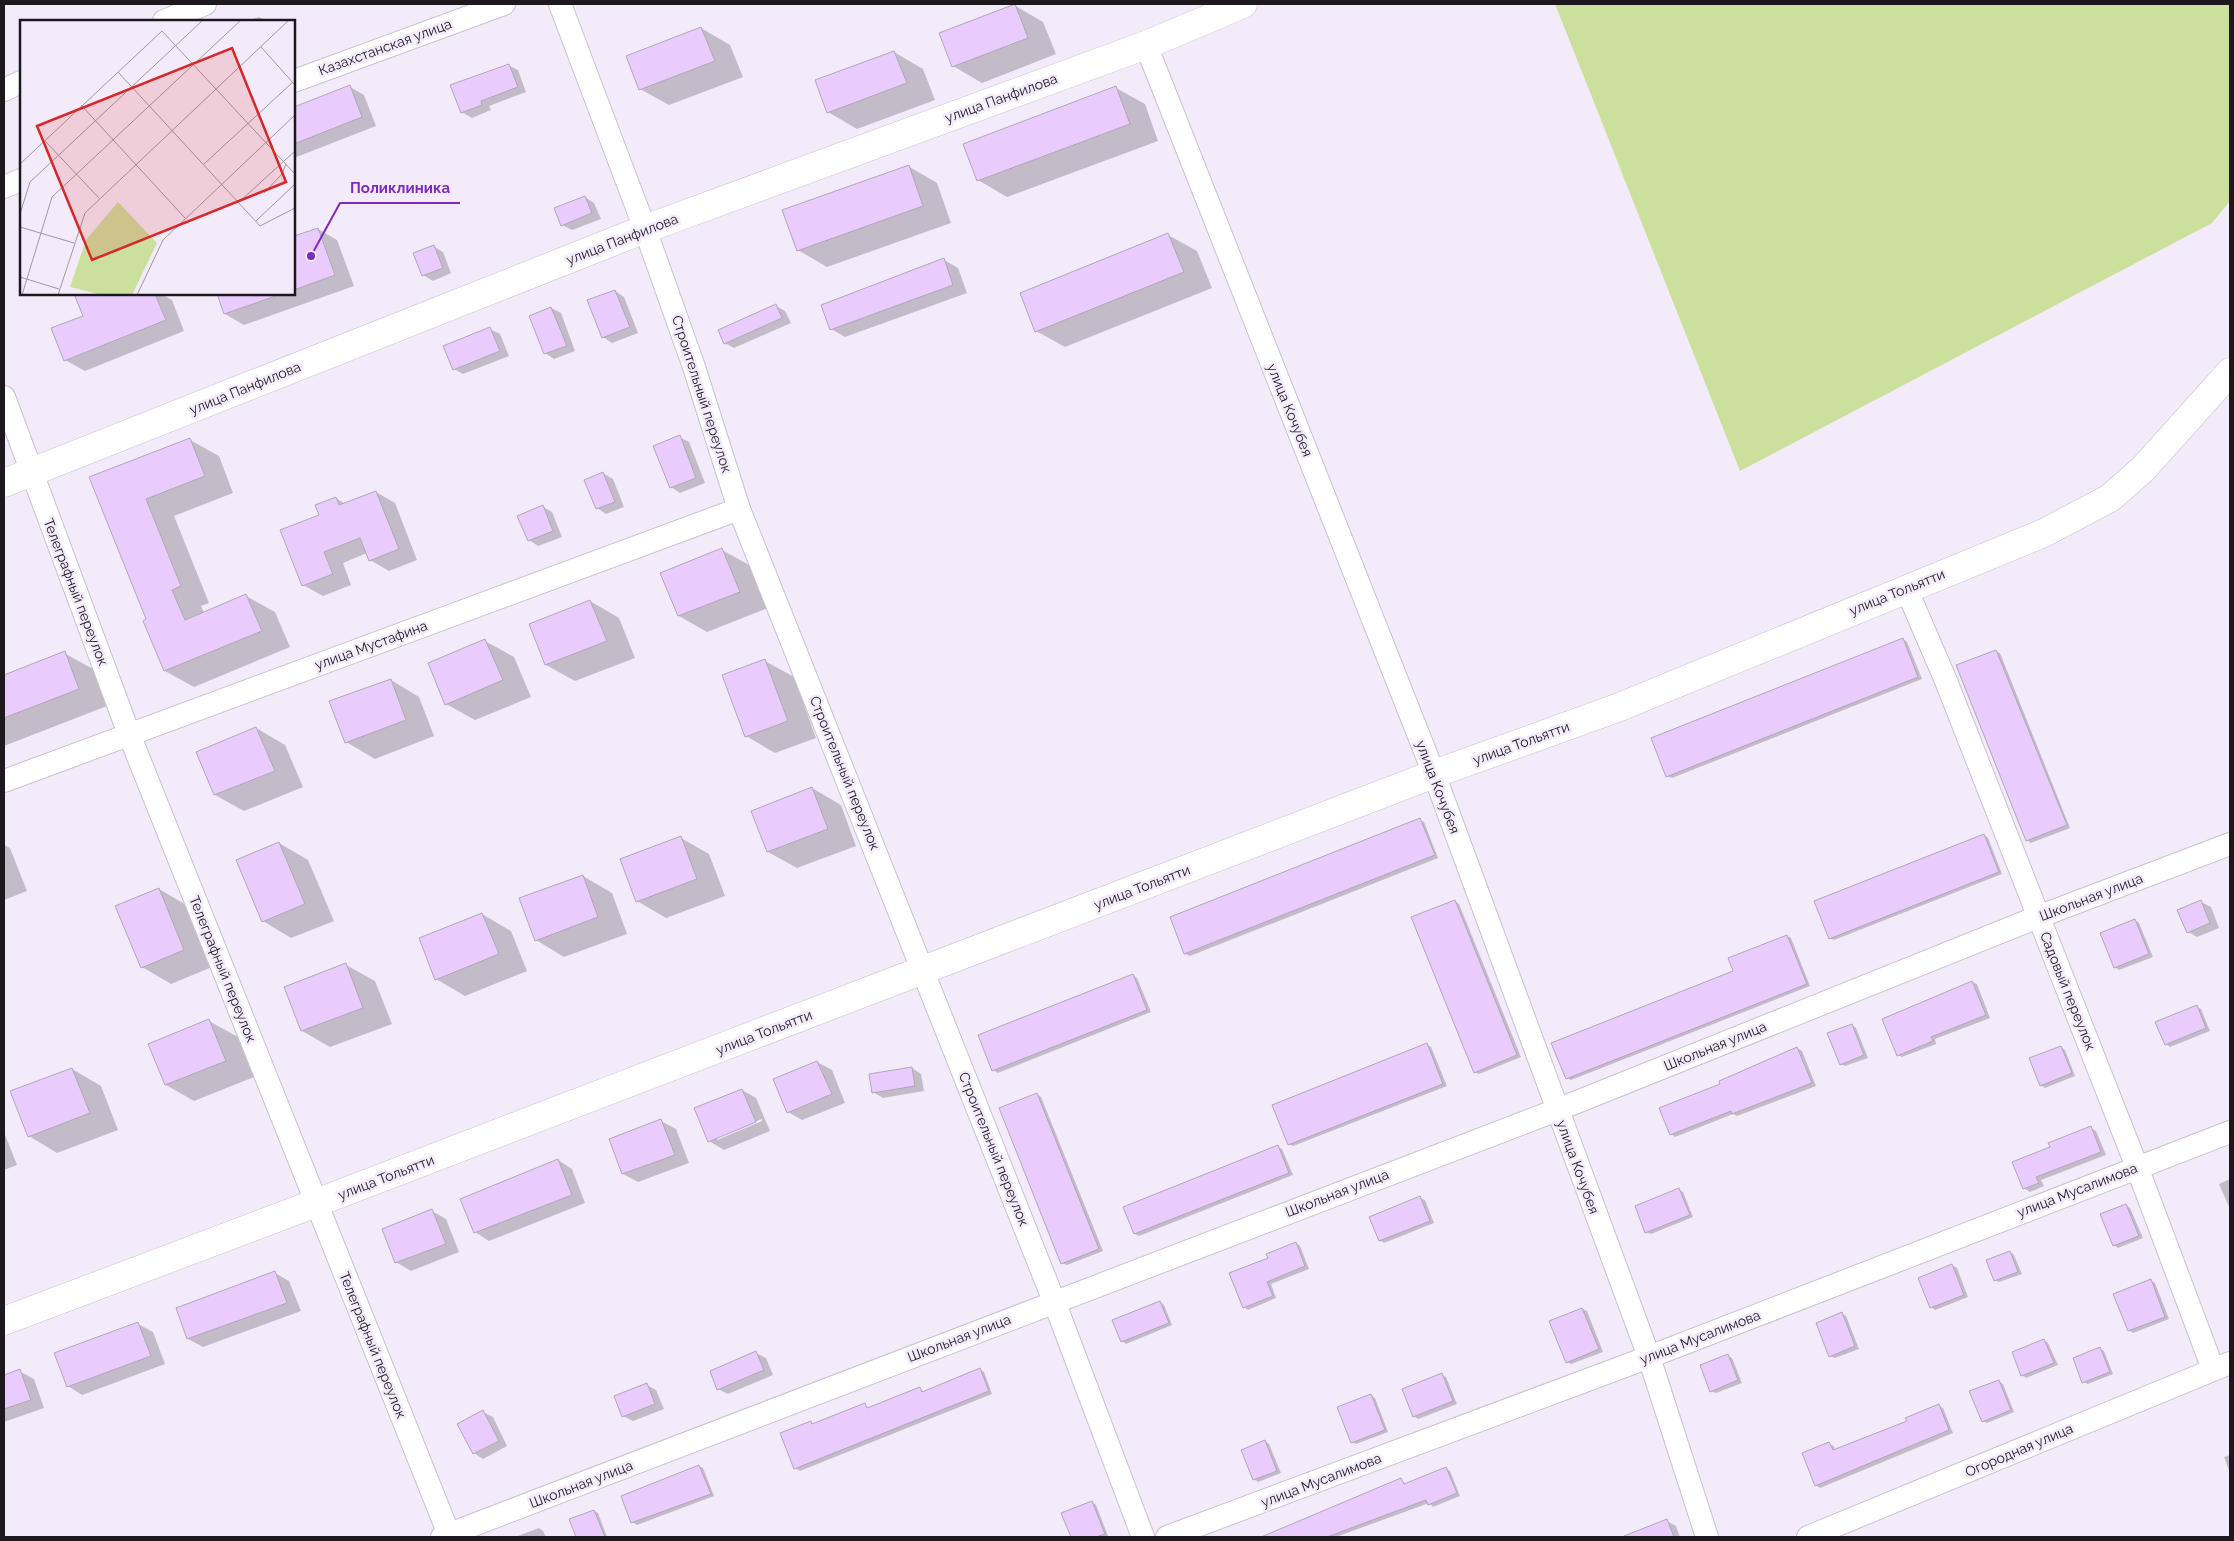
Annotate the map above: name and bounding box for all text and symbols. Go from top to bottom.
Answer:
street label: Казахстанская улица [316,15,454,79]
inset map [20,20,295,295]
street label: улица Панфилова [943,70,1059,126]
callout: Поликлиника [340,173,460,203]
text: Поликлиника [350,179,450,197]
street label: улица Панфилова [564,210,680,268]
street label: Строительный переулок [669,313,735,475]
street label: улица Панфилова [187,358,303,418]
street label: улица Кочубея [1264,361,1316,459]
street label: Телеграфный переулок [40,516,112,668]
street label: улица Тольятти [1847,566,1947,618]
street label: улица Мустафина [313,617,429,673]
street label: Строительный переулок [807,694,883,852]
street label: улица Тольятти [1470,718,1572,768]
street label: улица Кочубея [1413,738,1463,836]
street label: улица Тольятти [1092,861,1192,913]
street label: Школьная улица [2037,870,2145,924]
street label: Телеграфный переулок [186,893,260,1045]
street label: Садовый переулок [2037,929,2099,1053]
street label: улица Тольятти [714,1006,814,1058]
street label: Школьная улица [1661,1018,1769,1074]
street label: Строительный переулок [956,1070,1032,1228]
street label: улица Кочубея [1554,1118,1602,1216]
street label: улица Тольятти [336,1151,436,1203]
street label: улица Мусалимова [2015,1160,2139,1220]
street label: Школьная улица [1283,1166,1391,1220]
street label: Телеграфный переулок [336,1269,410,1421]
street label: улица Мусалимова [1638,1307,1762,1367]
street label: Школьная улица [905,1311,1013,1365]
street label: Огородная улица [1963,1420,2075,1480]
street label: улица Мусалимова [1259,1450,1383,1510]
street label: Школьная улица [527,1457,635,1511]

